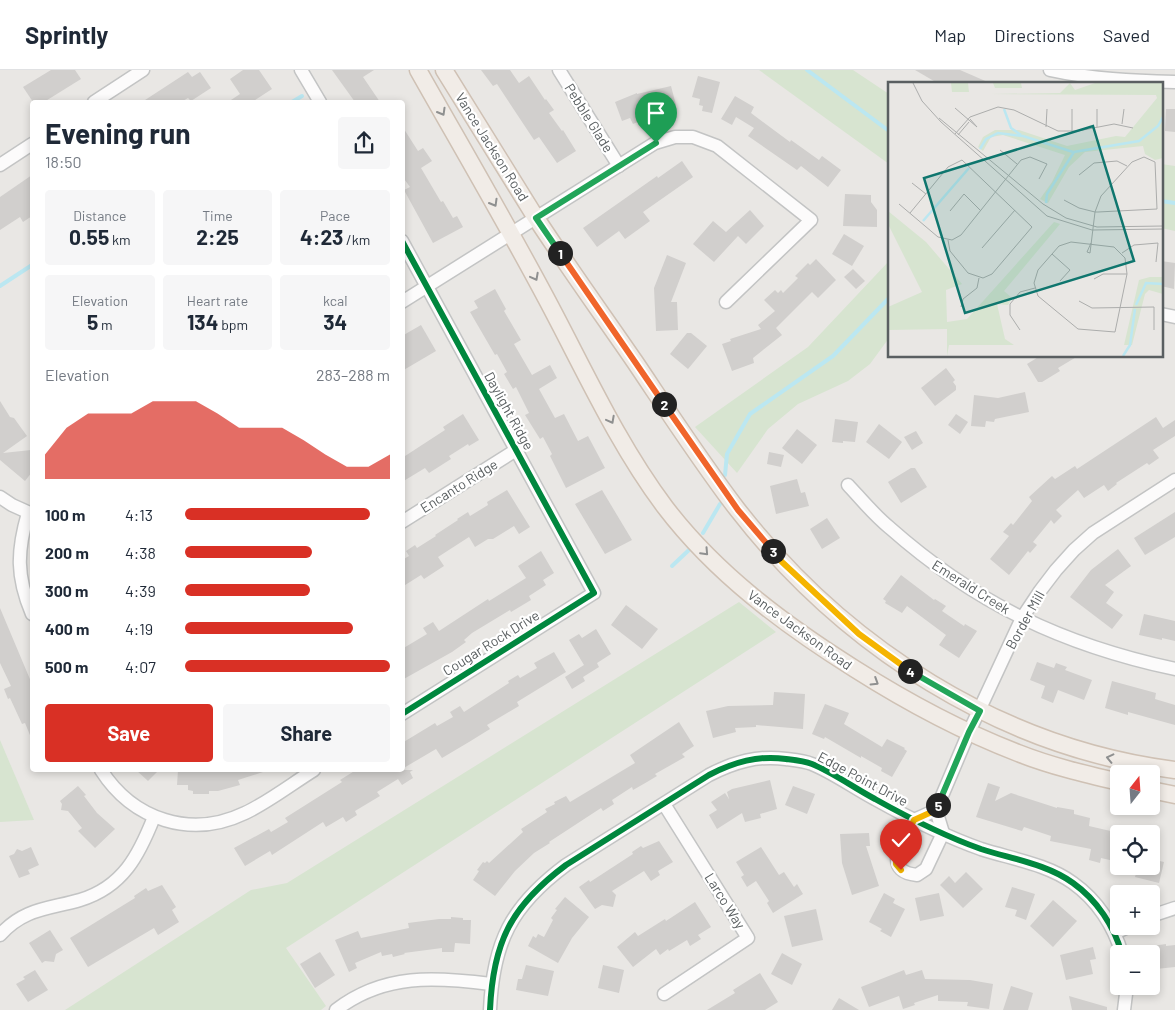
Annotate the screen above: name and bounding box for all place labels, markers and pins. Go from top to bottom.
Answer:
pin [635,92,677,143]
pin: 1 [548,240,572,266]
pin: 2 [652,392,676,416]
pin: 3 [760,538,786,564]
pin: 4 [898,658,922,684]
pin: 5 [926,792,950,818]
pin [880,819,922,870]

